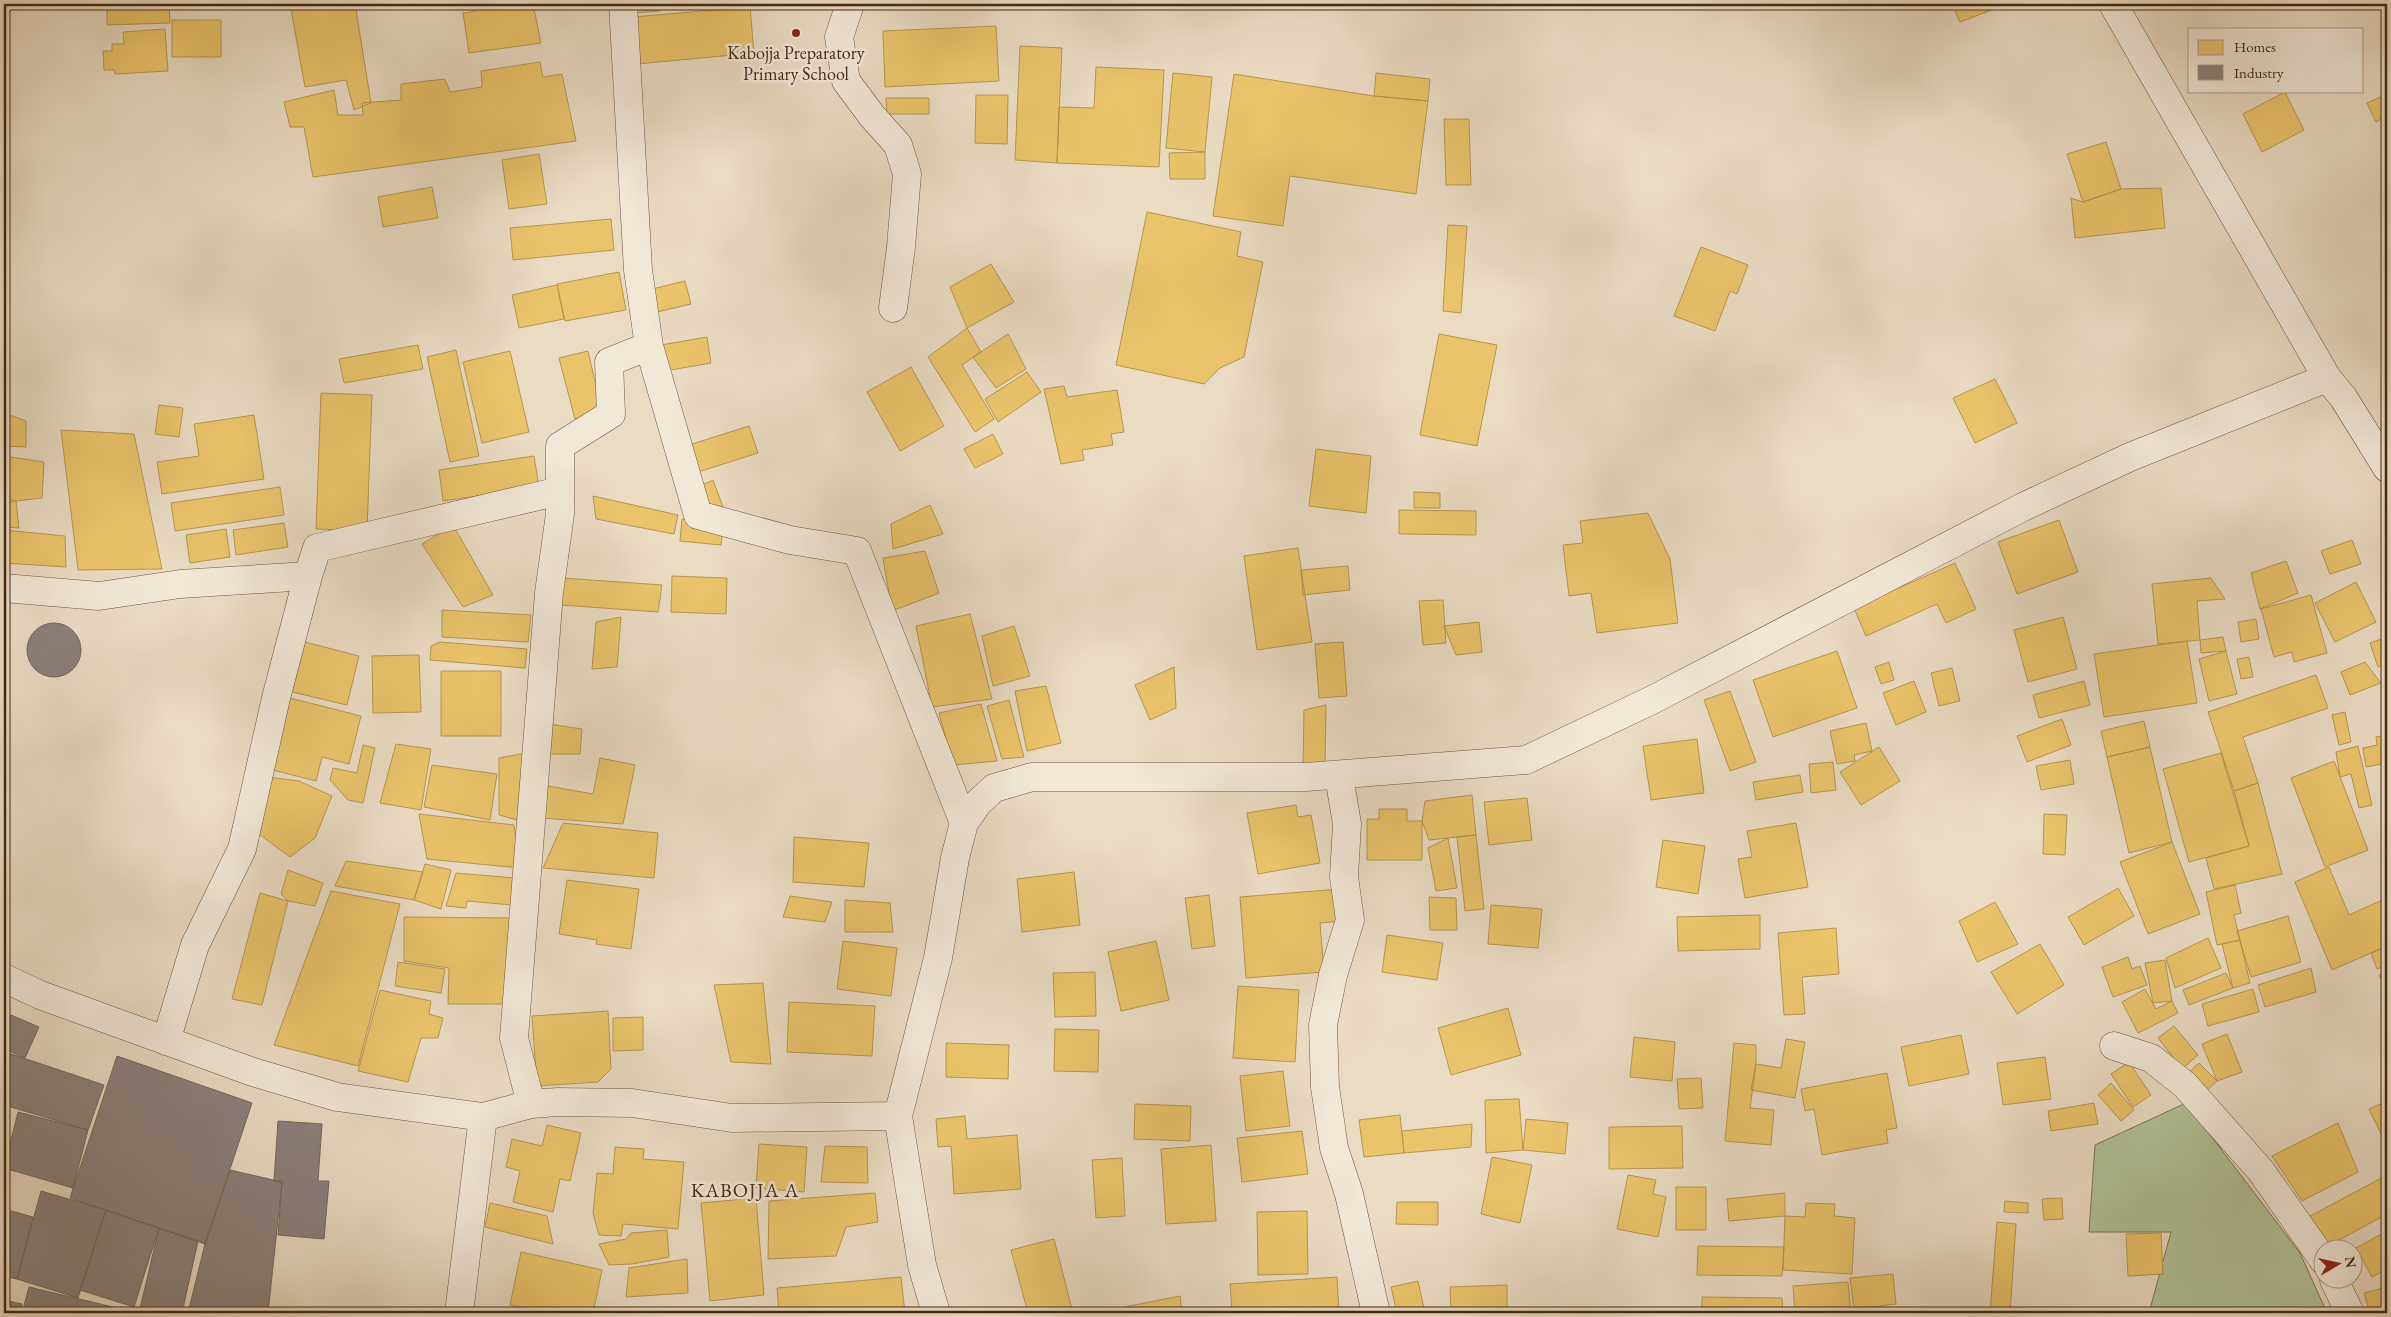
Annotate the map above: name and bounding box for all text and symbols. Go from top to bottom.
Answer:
marker: Kabojja Preparatory Primary School [790,27,802,39]
legend [2188,28,2364,92]
text: Homes [2234,37,2276,56]
place label: Kabojja Preparatory Primary School [727,41,865,85]
text: Industry [2234,63,2284,82]
district label: KABOJJA A [691,1177,799,1203]
north arrow [2314,1240,2364,1290]
text: N [2341,1255,2361,1270]

